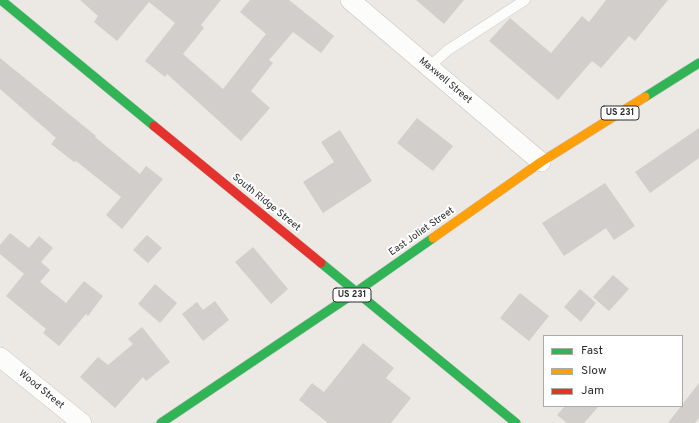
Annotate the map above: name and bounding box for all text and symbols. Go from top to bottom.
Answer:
street label: Maxwell Street [416,55,474,107]
road number: US 231 [601,106,639,120]
street label: South Ridge Street [229,172,303,234]
street label: East Joliet Street [387,205,457,259]
road number: US 231 [333,288,371,302]
legend [543,335,683,407]
text: Fast [581,343,603,359]
text: Slow [581,363,607,379]
street label: Wood Street [16,368,66,412]
text: Jam [581,383,604,399]

